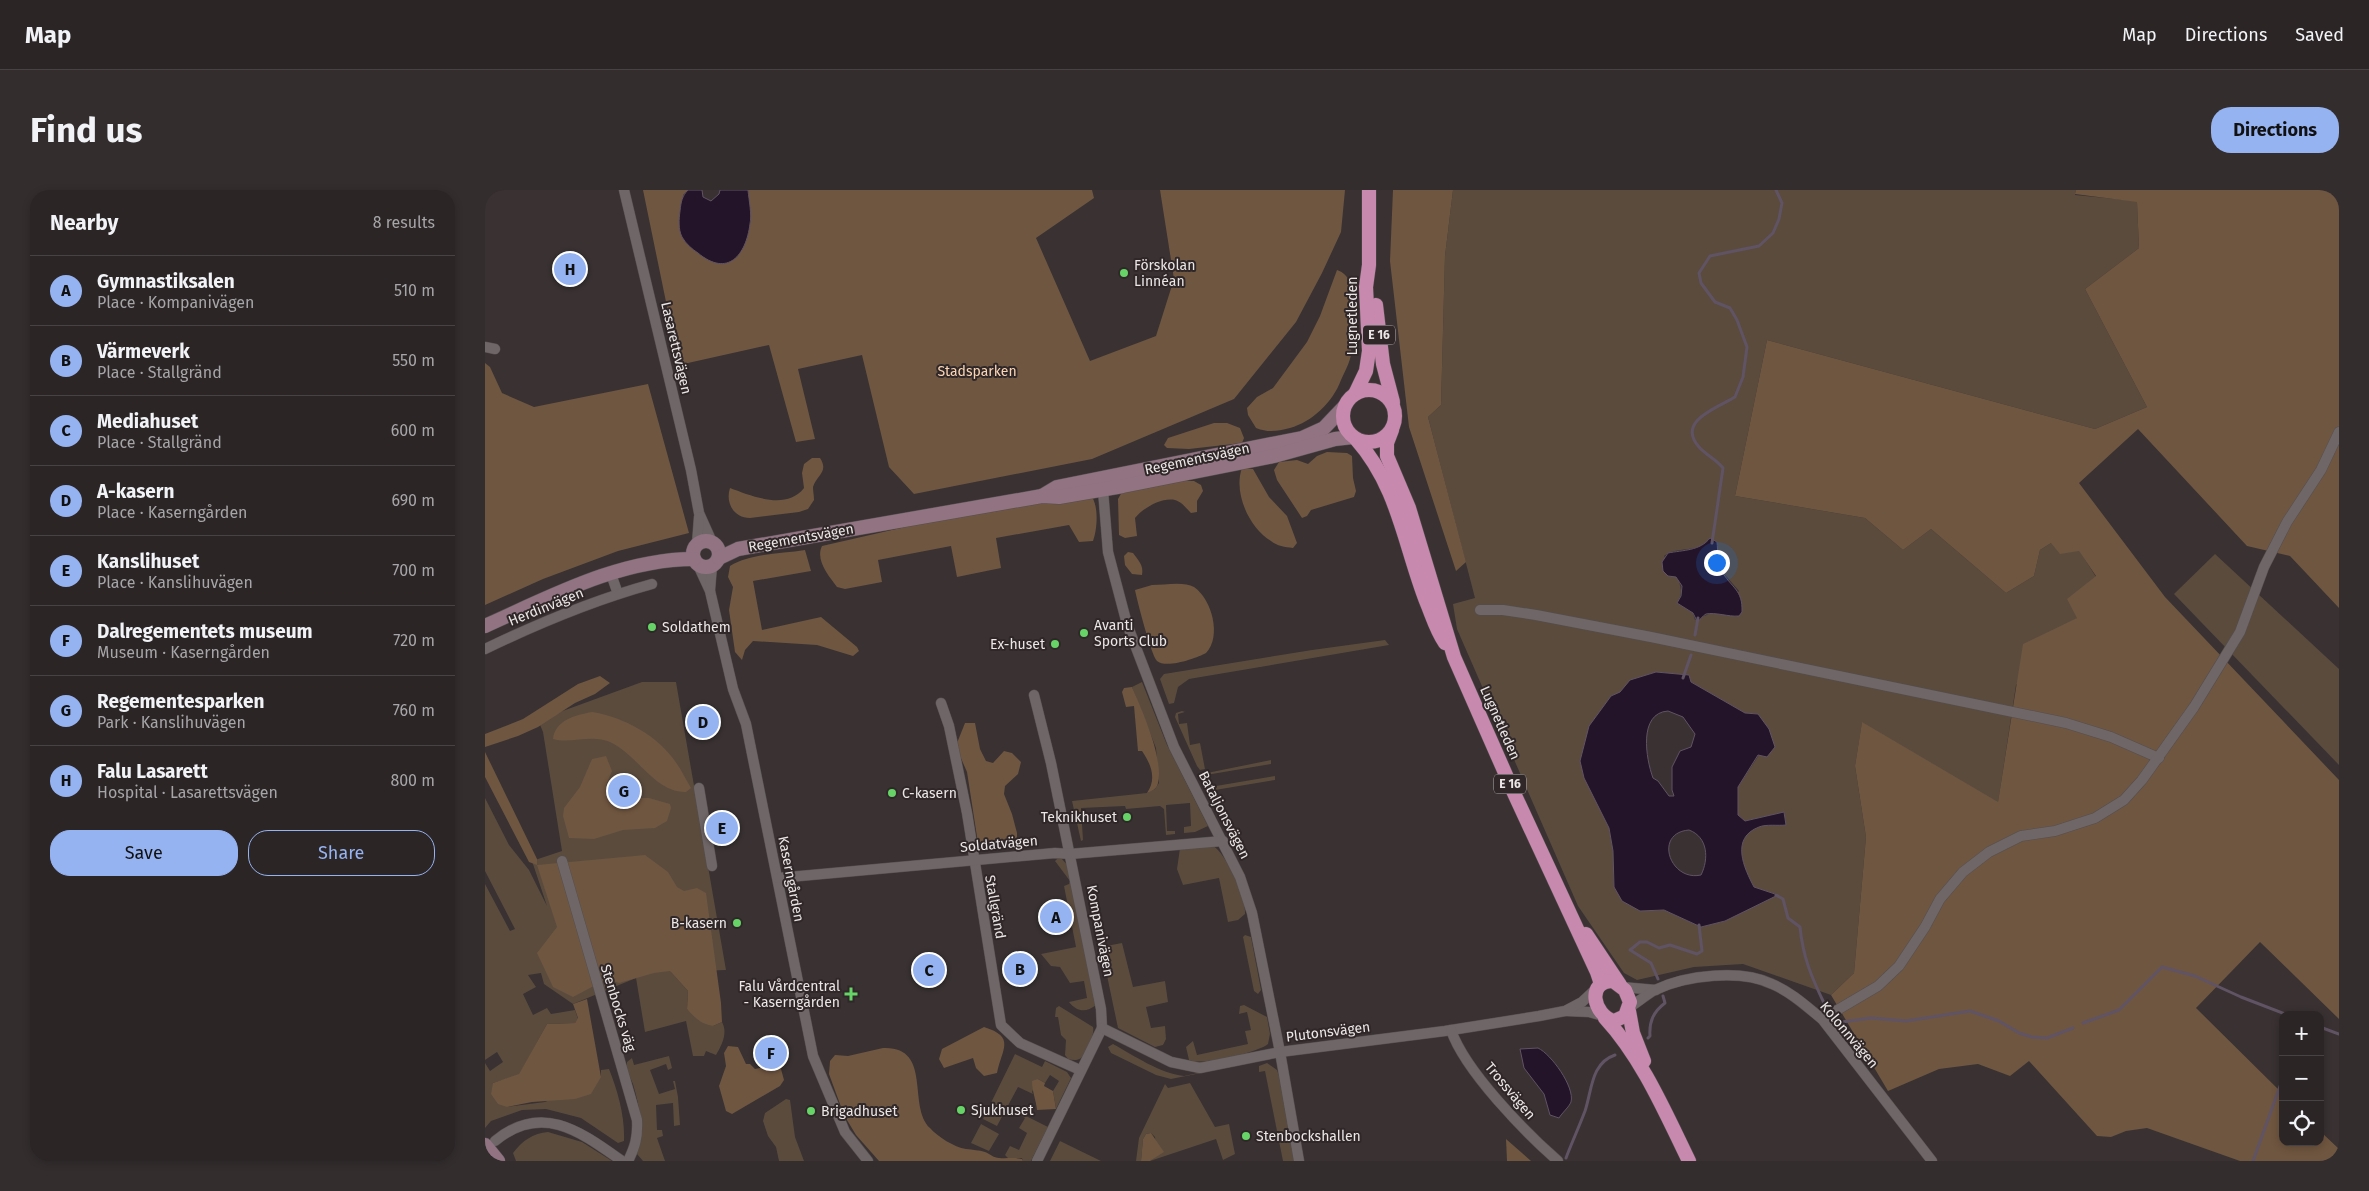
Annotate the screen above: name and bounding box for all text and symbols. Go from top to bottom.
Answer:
text: Map [25,21,71,49]
text: Map [2122,24,2157,46]
text: Directions [2185,24,2267,46]
text: Saved [2295,24,2344,46]
button: Directions [2211,107,2339,153]
text: Find us [30,109,142,151]
text: Nearby [50,210,118,236]
text: 8 results [373,213,435,232]
pin: H [554,250,586,288]
place label: Förskolan Linnéan [1134,257,1195,290]
marker: Förskolan Linnéan [1118,267,1130,279]
text: Gymnastiksalen [97,270,235,293]
street label: Lugnetleden [1344,277,1361,355]
text: A [61,281,71,300]
text: 510 m [394,281,435,300]
text: Place · Kompanivägen [97,293,254,312]
street label: Lasarettsvägen [657,300,695,396]
road number: E 16 [1363,326,1395,344]
text: Värmeverk [97,340,190,363]
text: B [61,351,71,370]
text: 550 m [392,351,435,370]
text: Place · Stallgränd [97,363,222,382]
park label: Stadsparken [937,363,1017,380]
text: Mediahuset [97,410,198,433]
text: C [61,421,71,440]
text: 600 m [391,421,435,440]
text: Place · Stallgränd [97,433,222,452]
street label: Regementsvägen [1143,440,1251,478]
text: A-kasern [97,480,174,503]
text: D [61,491,71,510]
text: 690 m [391,491,435,510]
text: Place · Kaserngården [97,503,248,522]
street label: Regementsvägen [747,520,855,556]
text: Kanslihuset [97,550,199,573]
your location [1704,550,1730,576]
text: E [62,561,70,580]
text: 700 m [392,561,435,580]
text: Place · Kanslihuvägen [97,573,253,592]
street label: Herdinvägen [506,584,586,630]
place label: Avanti Sports Club [1094,617,1167,650]
place label: Soldathem [662,619,731,636]
text: Dalregementets museum [97,620,313,643]
marker: Soldathem [646,621,658,633]
marker: Avanti Sports Club [1078,627,1090,639]
text: F [62,631,70,650]
text: 720 m [393,631,435,650]
place label: Ex-huset [990,636,1046,653]
marker: Ex-huset [1049,638,1061,650]
text: Museum · Kaserngården [97,643,270,662]
street label: Lugnetleden [1476,684,1524,762]
text: Regementesparken [97,690,265,713]
text: G [61,701,71,720]
text: 760 m [393,701,435,720]
pin: D [687,703,719,741]
text: Park · Kanslihuvägen [97,713,246,732]
text: Falu Lasarett [97,760,208,783]
street label: Bataljonsvägen [1195,768,1253,862]
text: H [61,771,71,790]
text: 800 m [390,771,435,790]
pin: G [608,772,640,810]
road number: E 16 [1494,774,1526,794]
text: Hospital · Lasarettsvägen [97,783,278,802]
place label: C-kasern [902,785,957,802]
marker: C-kasern [886,787,898,799]
pin: E [706,809,738,847]
place label: Teknikhuset [1041,809,1118,826]
marker: Teknikhuset [1121,811,1133,823]
button: Save [50,830,238,876]
button: Share [248,830,435,876]
street label: Soldatvägen [959,832,1039,856]
street label: Kaserngården [774,835,808,923]
street label: Stallgränd [981,874,1009,940]
street label: Kompanivägen [1083,884,1117,978]
pin: A [1040,898,1072,936]
place label: B-kasern [671,915,727,932]
marker: B-kasern [731,917,743,929]
pin: B [1004,950,1036,988]
pin: C [913,951,945,989]
street label: Stenbocks väg [597,962,640,1054]
place label: Falu Vårdcentral - Kaserngården [739,978,840,1011]
marker: Falu Vårdcentral - Kaserngården [844,987,858,1001]
street label: Kolonnvägen [1816,998,1882,1072]
map controls [2279,1011,2324,1146]
button: + [2279,1011,2324,1056]
street label: Plutonsvägen [1285,1018,1371,1046]
pin: F [755,1034,787,1072]
button: − [2279,1056,2324,1101]
street label: Trossvägen [1481,1059,1539,1123]
button: locate [2279,1101,2324,1146]
place label: Sjukhuset [971,1102,1034,1119]
place label: Brigadhuset [821,1103,898,1120]
marker: Sjukhuset [955,1104,967,1116]
marker: Brigadhuset [805,1105,817,1117]
place label: Stenbockshallen [1256,1128,1361,1145]
marker: Stenbockshallen [1240,1130,1252,1142]

